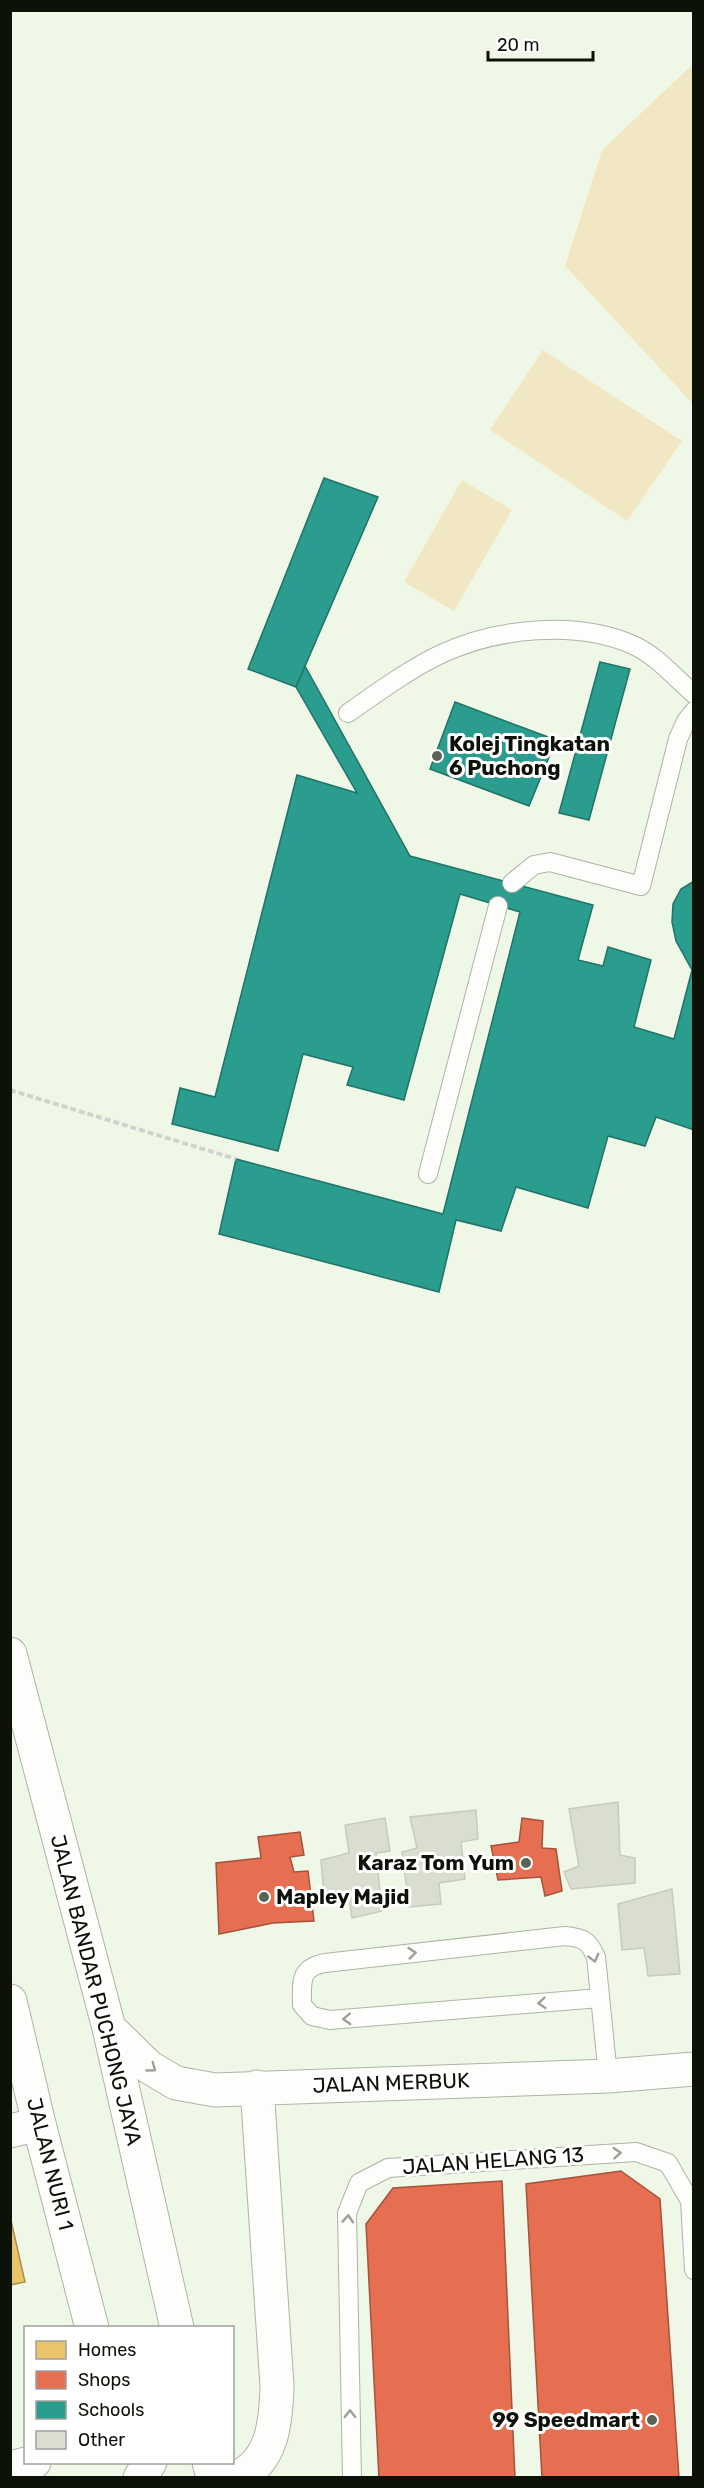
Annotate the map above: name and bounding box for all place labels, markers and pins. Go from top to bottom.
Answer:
place label: Kolej Tingkatan 6 Puchong [449,731,610,780]
marker: Kolej Tingkatan 6 Puchong [430,749,444,763]
place label: Karaz Tom Yum [357,1850,514,1875]
marker: Karaz Tom Yum [519,1856,533,1870]
place label: Mapley Majid [276,1884,410,1909]
marker: Mapley Majid [257,1890,271,1904]
place label: 99 Speedmart [492,2407,640,2432]
marker: 99 Speedmart [645,2413,659,2427]

